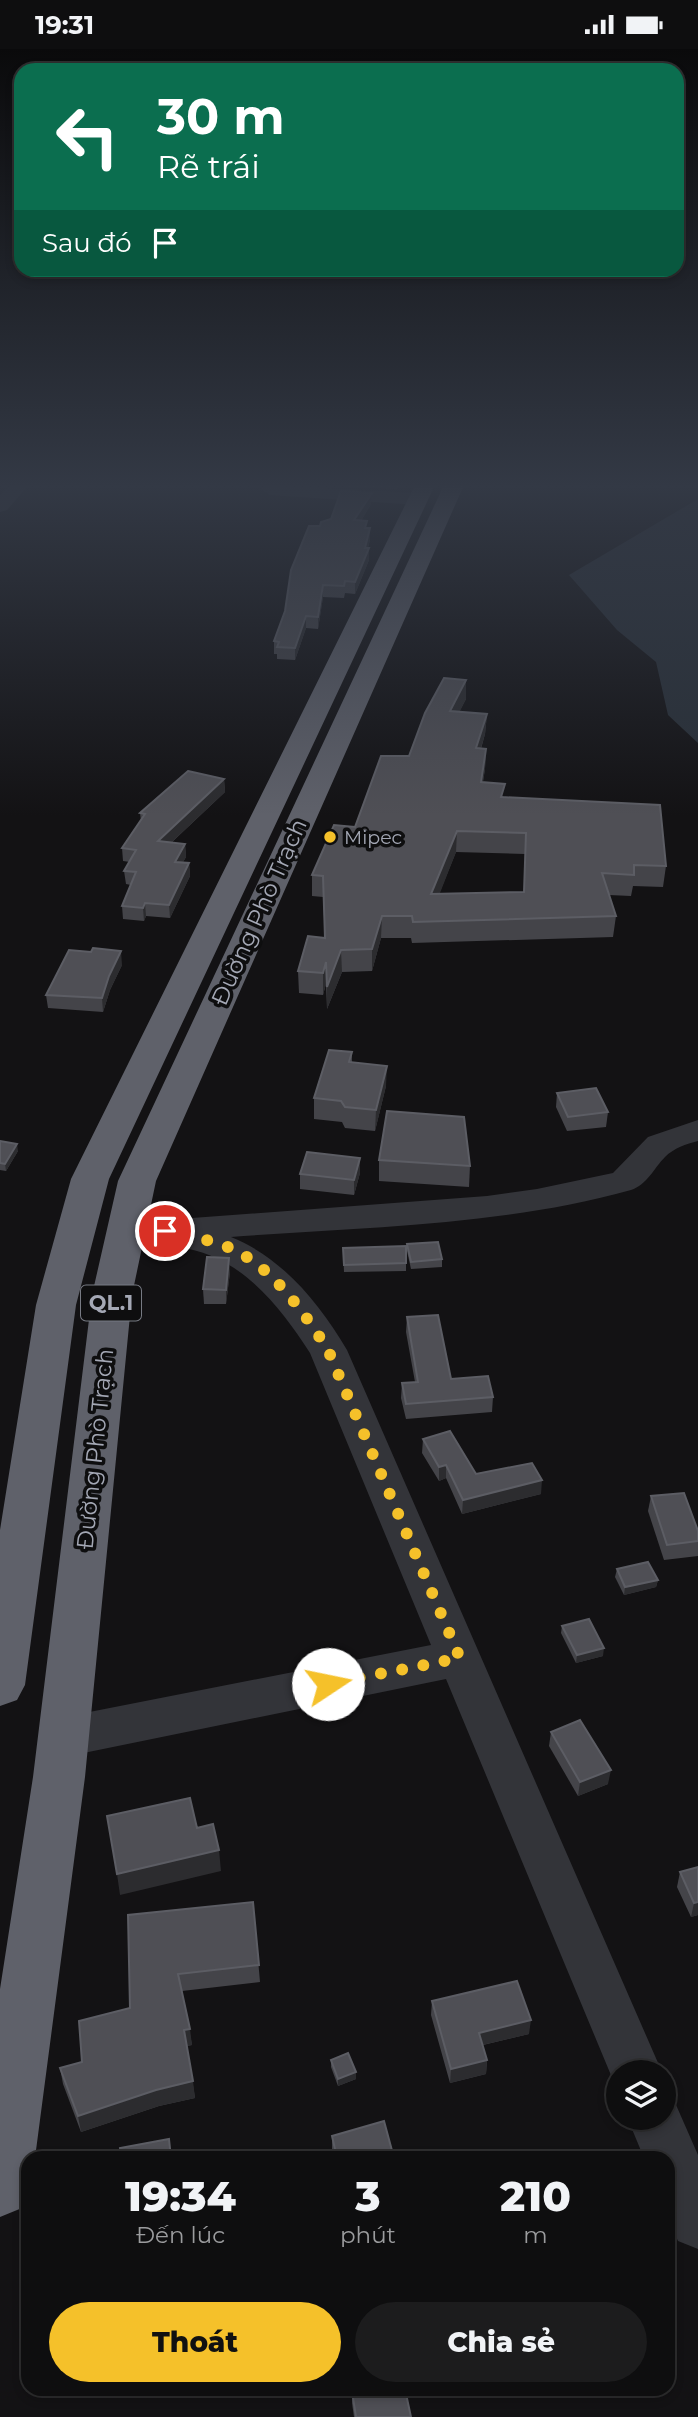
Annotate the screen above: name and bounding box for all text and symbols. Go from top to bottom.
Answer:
text: 19:31 [35,9,94,41]
text: 30 m [157,87,285,146]
icon: left [42,91,133,182]
text: Rẽ trái [157,147,260,186]
icon: arrive [146,224,184,262]
text: Sau đó [42,227,132,259]
street label: Đường Phò Trạch [205,814,313,1010]
place label: Mipec [344,826,402,849]
marker: Mipec [322,829,338,845]
pin [135,1201,195,1261]
icon: arrive [146,1212,184,1250]
road number: QL.1 [81,1285,141,1321]
street label: Đường Phò Trạch [71,1347,119,1551]
position arrow [291,1647,365,1721]
map controls [606,2060,676,2130]
button: layers [606,2060,676,2130]
text: 19:34 [125,2170,236,2222]
text: 3 [355,2170,381,2222]
text: 210 [500,2170,571,2222]
text: Đến lúc [136,2221,225,2249]
text: phút [340,2221,396,2249]
text: m [523,2221,548,2249]
button: Thoát [49,2302,341,2382]
button: Chia sẻ [355,2302,647,2382]

